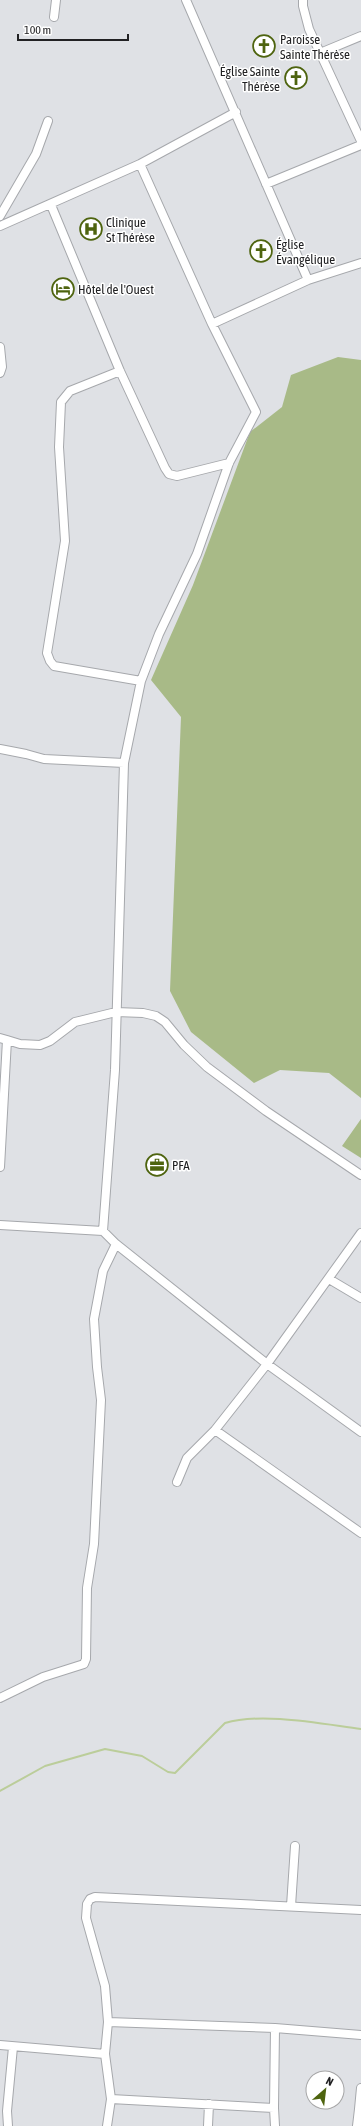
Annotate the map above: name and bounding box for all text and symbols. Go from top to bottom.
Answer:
scale bar [18,16,128,42]
text: 100 m [24,23,51,37]
place label: Paroisse Sainte Thérèse [280,32,350,62]
church icon: Paroisse Sainte Thérèse [251,33,277,59]
place label: Église Sainte Thérèse [220,64,280,94]
church icon: Église Sainte Thérèse [283,65,309,91]
place label: Clinique St Thérèse [106,215,155,245]
hospital icon: Clinique St Thérèse [78,216,104,242]
place label: Église Évangélique [276,237,335,267]
church icon: Église Évangélique [248,238,274,264]
hotel icon: Hôtel de l'Ouest [50,276,76,302]
place label: Hôtel de l'Ouest [78,282,154,297]
office icon: PFA [144,1152,170,1178]
place label: PFA [172,1158,190,1173]
north arrow [305,2070,345,2110]
text: N [324,2074,335,2088]

